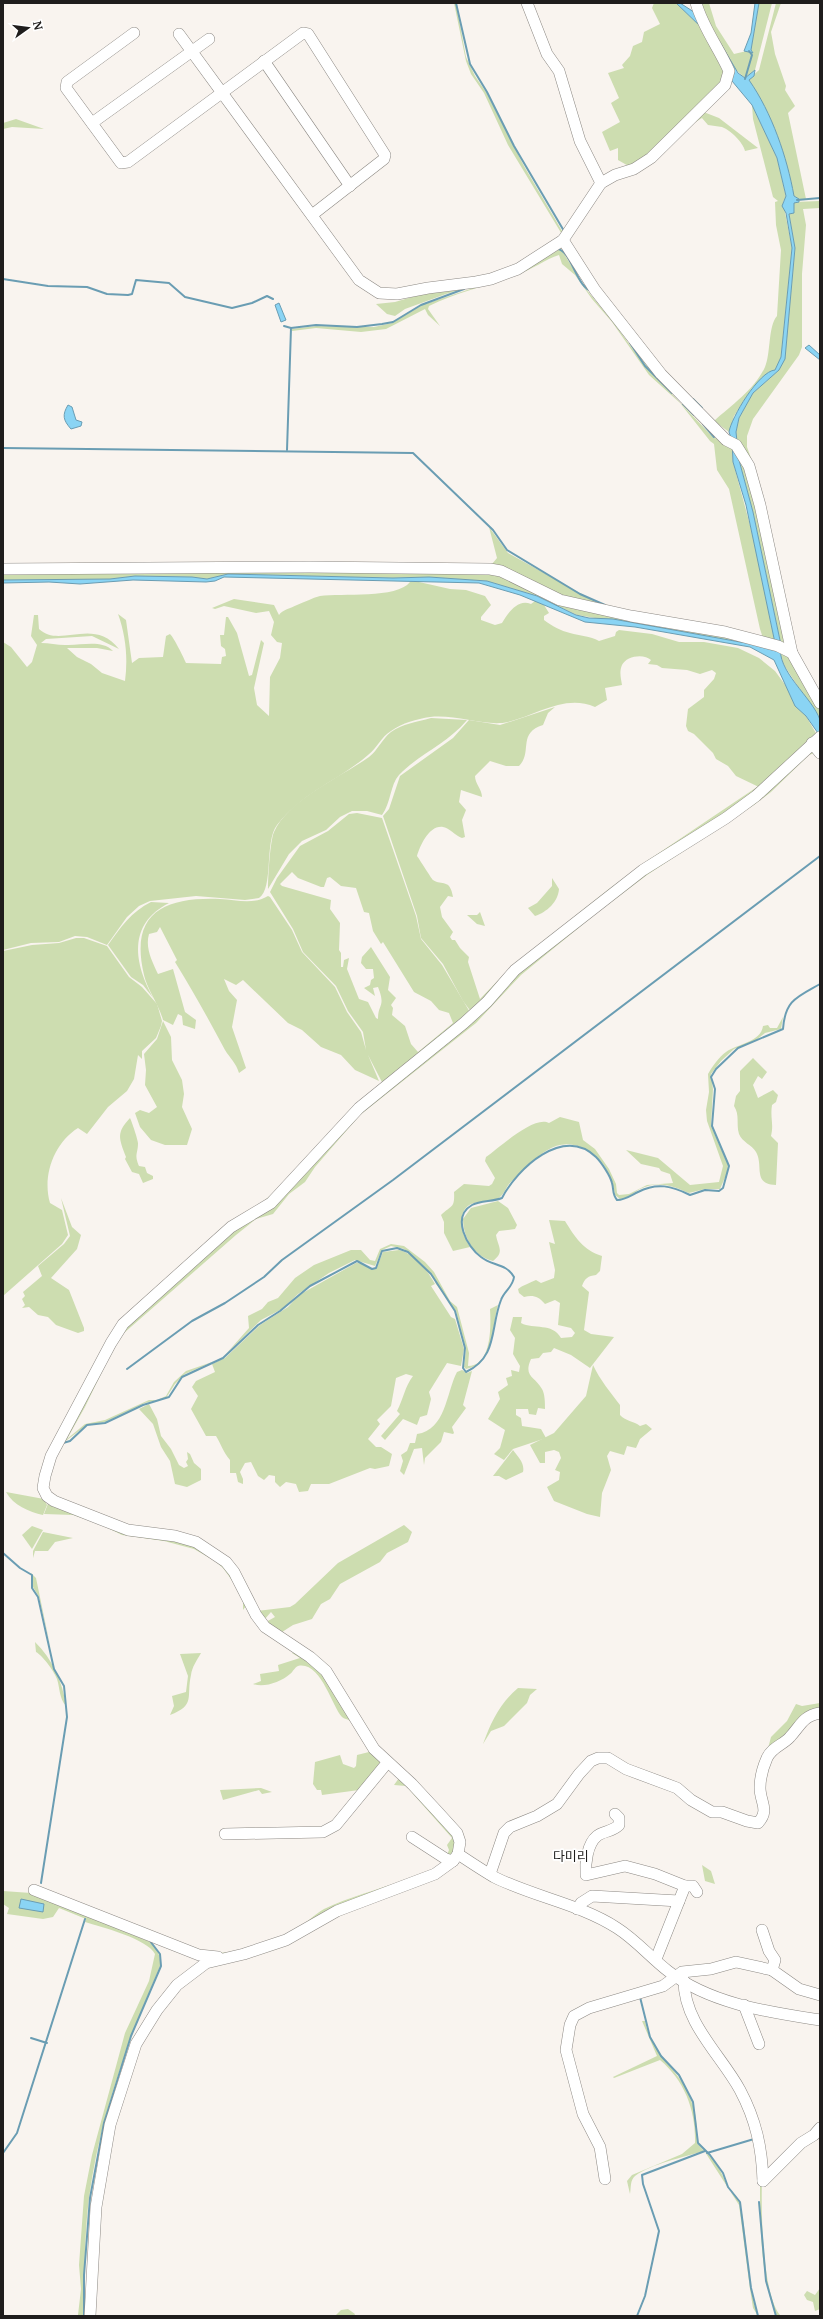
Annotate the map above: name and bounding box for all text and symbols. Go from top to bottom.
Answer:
north arrow [8,8,48,48]
text: N [30,20,46,32]
district label: 다미리 [553,1848,589,1865]

